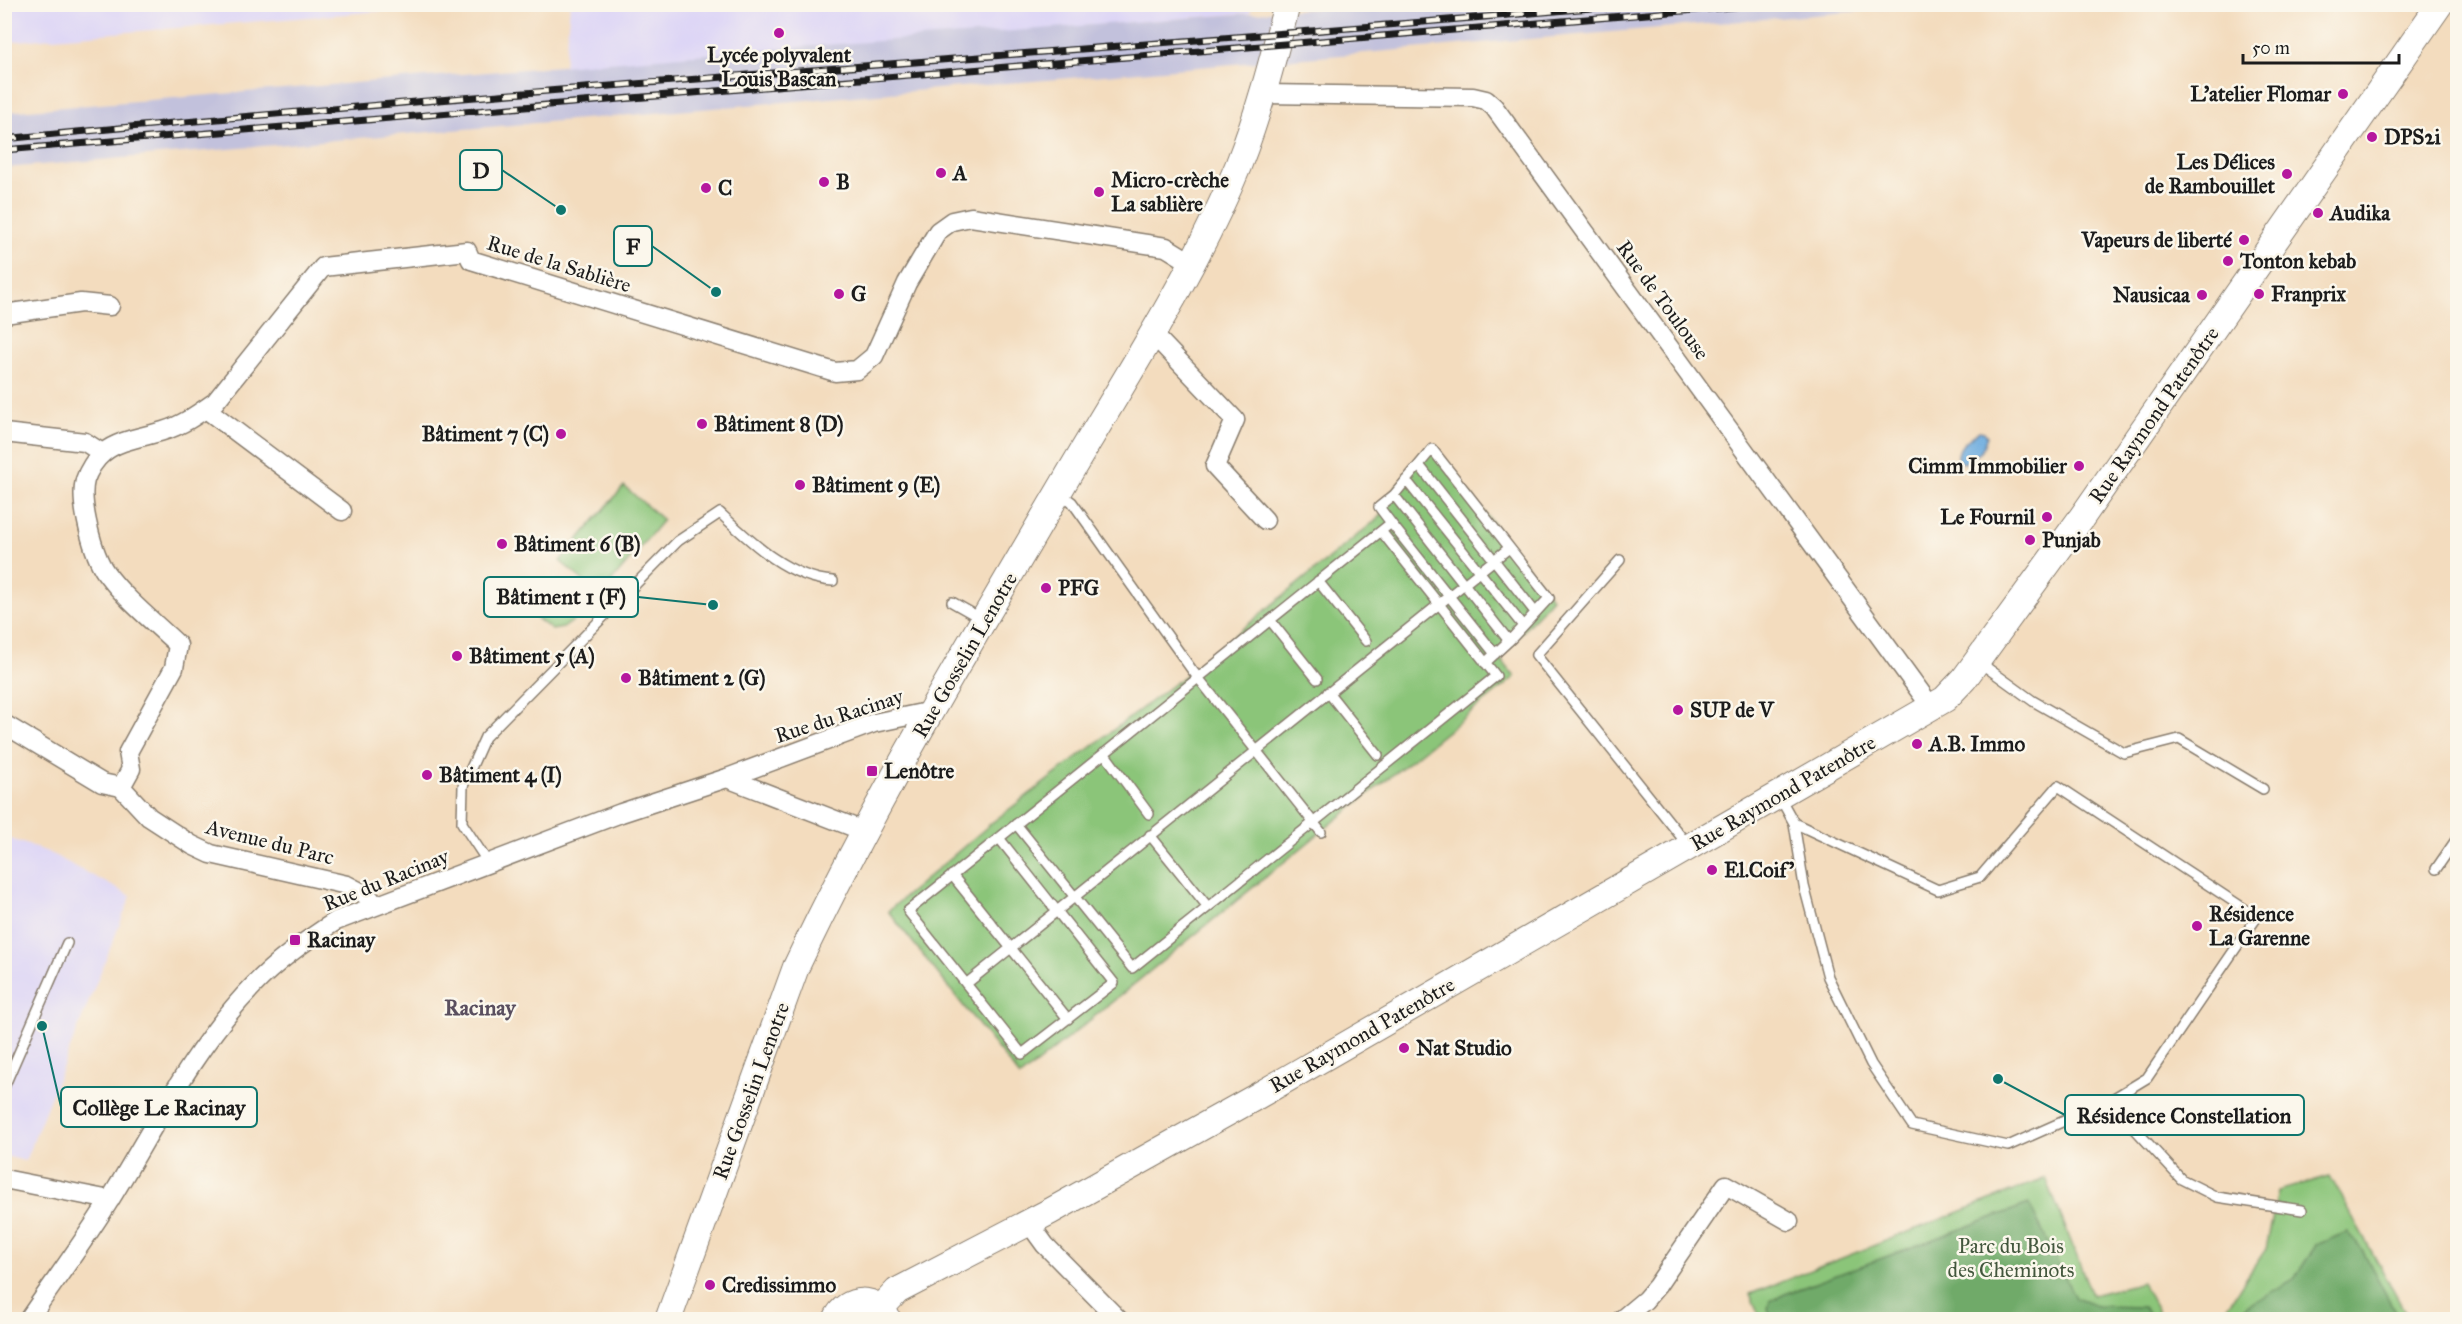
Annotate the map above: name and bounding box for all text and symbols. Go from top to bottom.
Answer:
marker: Lycée polyvalent Louis Bascan [772,26,786,40]
scale bar [2243,27,2399,65]
text: 50 m [2252,37,2290,59]
place label: Lycée polyvalent Louis Bascan [707,42,852,92]
place label: L'atelier Flomar [2190,81,2332,107]
marker: L'atelier Flomar [2336,87,2350,101]
place label: DPS2i [2384,124,2441,150]
marker: DPS2i [2365,130,2379,144]
place label: Les Délices de Rambouillet [2145,149,2276,199]
callout: D [460,150,502,190]
text: D [472,157,490,184]
place label: A [951,160,968,186]
marker: A [934,166,948,180]
place label: Micro-crèche La sablière [1111,167,1229,217]
marker: Les Délices de Rambouillet [2280,167,2294,181]
place label: B [836,169,850,195]
place label: C [718,175,732,201]
marker: B [817,175,831,189]
marker: C [699,181,713,195]
marker: Micro-crèche La sablière [1092,185,1106,199]
place label: Audika [2328,200,2391,226]
marker: Audika [2311,206,2325,220]
callout: F [614,226,652,266]
place label: Vapeurs de liberté [2080,227,2232,253]
street label: Rue de la Sablière [484,230,635,298]
text: F [626,233,641,260]
marker: Vapeurs de liberté [2237,233,2251,247]
street label: Rue de Toulouse [1611,235,1715,365]
place label: Tonton kebab [2239,248,2356,274]
marker: Tonton kebab [2221,254,2235,268]
place label: G [851,281,867,307]
place label: Franprix [2271,281,2346,307]
place label: Nausicaa [2113,282,2191,308]
marker: G [832,287,846,301]
marker: Franprix [2252,287,2266,301]
marker: Nausicaa [2195,288,2209,302]
street label: Rue Raymond Patenôtre [2083,321,2225,508]
place label: Bâtiment 8 (D) [714,411,844,437]
marker: Bâtiment 8 (D) [695,417,709,431]
place label: Bâtiment 7 (C) [422,421,549,447]
marker: Bâtiment 7 (C) [554,427,568,441]
place label: Cimm Immobilier [1908,453,2068,479]
marker: Cimm Immobilier [2072,459,2086,473]
place label: Bâtiment 9 (E) [812,472,940,498]
marker: Bâtiment 9 (E) [793,478,807,492]
place label: Le Fournil [1940,504,2036,530]
marker: Le Fournil [2040,510,2054,524]
place label: Punjab [2042,527,2101,553]
place label: Bâtiment 6 (B) [514,531,641,557]
marker: Punjab [2023,533,2037,547]
marker: Bâtiment 6 (B) [495,537,509,551]
street label: Rue Gosselin Lenotre [907,567,1023,742]
place label: PFG [1058,575,1100,601]
callout: Bâtiment 1 (F) [484,577,638,617]
marker: PFG [1039,581,1053,595]
text: Bâtiment 1 (F) [496,583,626,610]
place label: Bâtiment 5 (A) [469,643,595,669]
marker: Bâtiment 5 (A) [450,649,464,663]
place label: Bâtiment 2 (G) [638,665,765,691]
marker: Bâtiment 2 (G) [619,671,633,685]
street label: Rue du Racinay [772,683,908,749]
place label: SUP de V [1690,697,1775,723]
marker: SUP de V [1671,703,1685,717]
street label: Rue Raymond Patenôtre [1686,729,1881,857]
place label: A.B. Immo [1927,731,2025,757]
marker: A.B. Immo [1910,737,1924,751]
place label: Lenôtre [884,758,955,784]
place label: Bâtiment 4 (I) [439,762,562,788]
marker: Lenôtre [865,764,879,778]
marker: Bâtiment 4 (I) [420,768,434,782]
street label: Avenue du Parc [202,813,337,870]
street label: Rue du Racinay [319,843,454,917]
place label: El.Coif' [1724,857,1795,883]
marker: El.Coif' [1705,863,1719,877]
place label: Résidence La Garenne [2209,901,2310,951]
marker: Résidence La Garenne [2190,919,2204,933]
place label: Racinay [307,927,376,953]
marker: Racinay [288,933,302,947]
street label: Rue Raymond Patenôtre [1265,971,1460,1099]
district label: Racinay [444,994,517,1021]
street label: Rue Gosselin Lenotre [707,999,795,1183]
place label: Nat Studio [1416,1035,1512,1061]
marker: Nat Studio [1397,1041,1411,1055]
callout: Collège Le Racinay [61,1087,257,1127]
text: Collège Le Racinay [73,1094,247,1121]
callout: Résidence Constellation [2065,1095,2304,1135]
text: Résidence Constellation [2077,1102,2292,1129]
park label: Parc du Bois des Cheminots [1948,1233,2074,1283]
place label: Credissimmo [722,1272,836,1298]
marker: Credissimmo [703,1278,717,1292]

